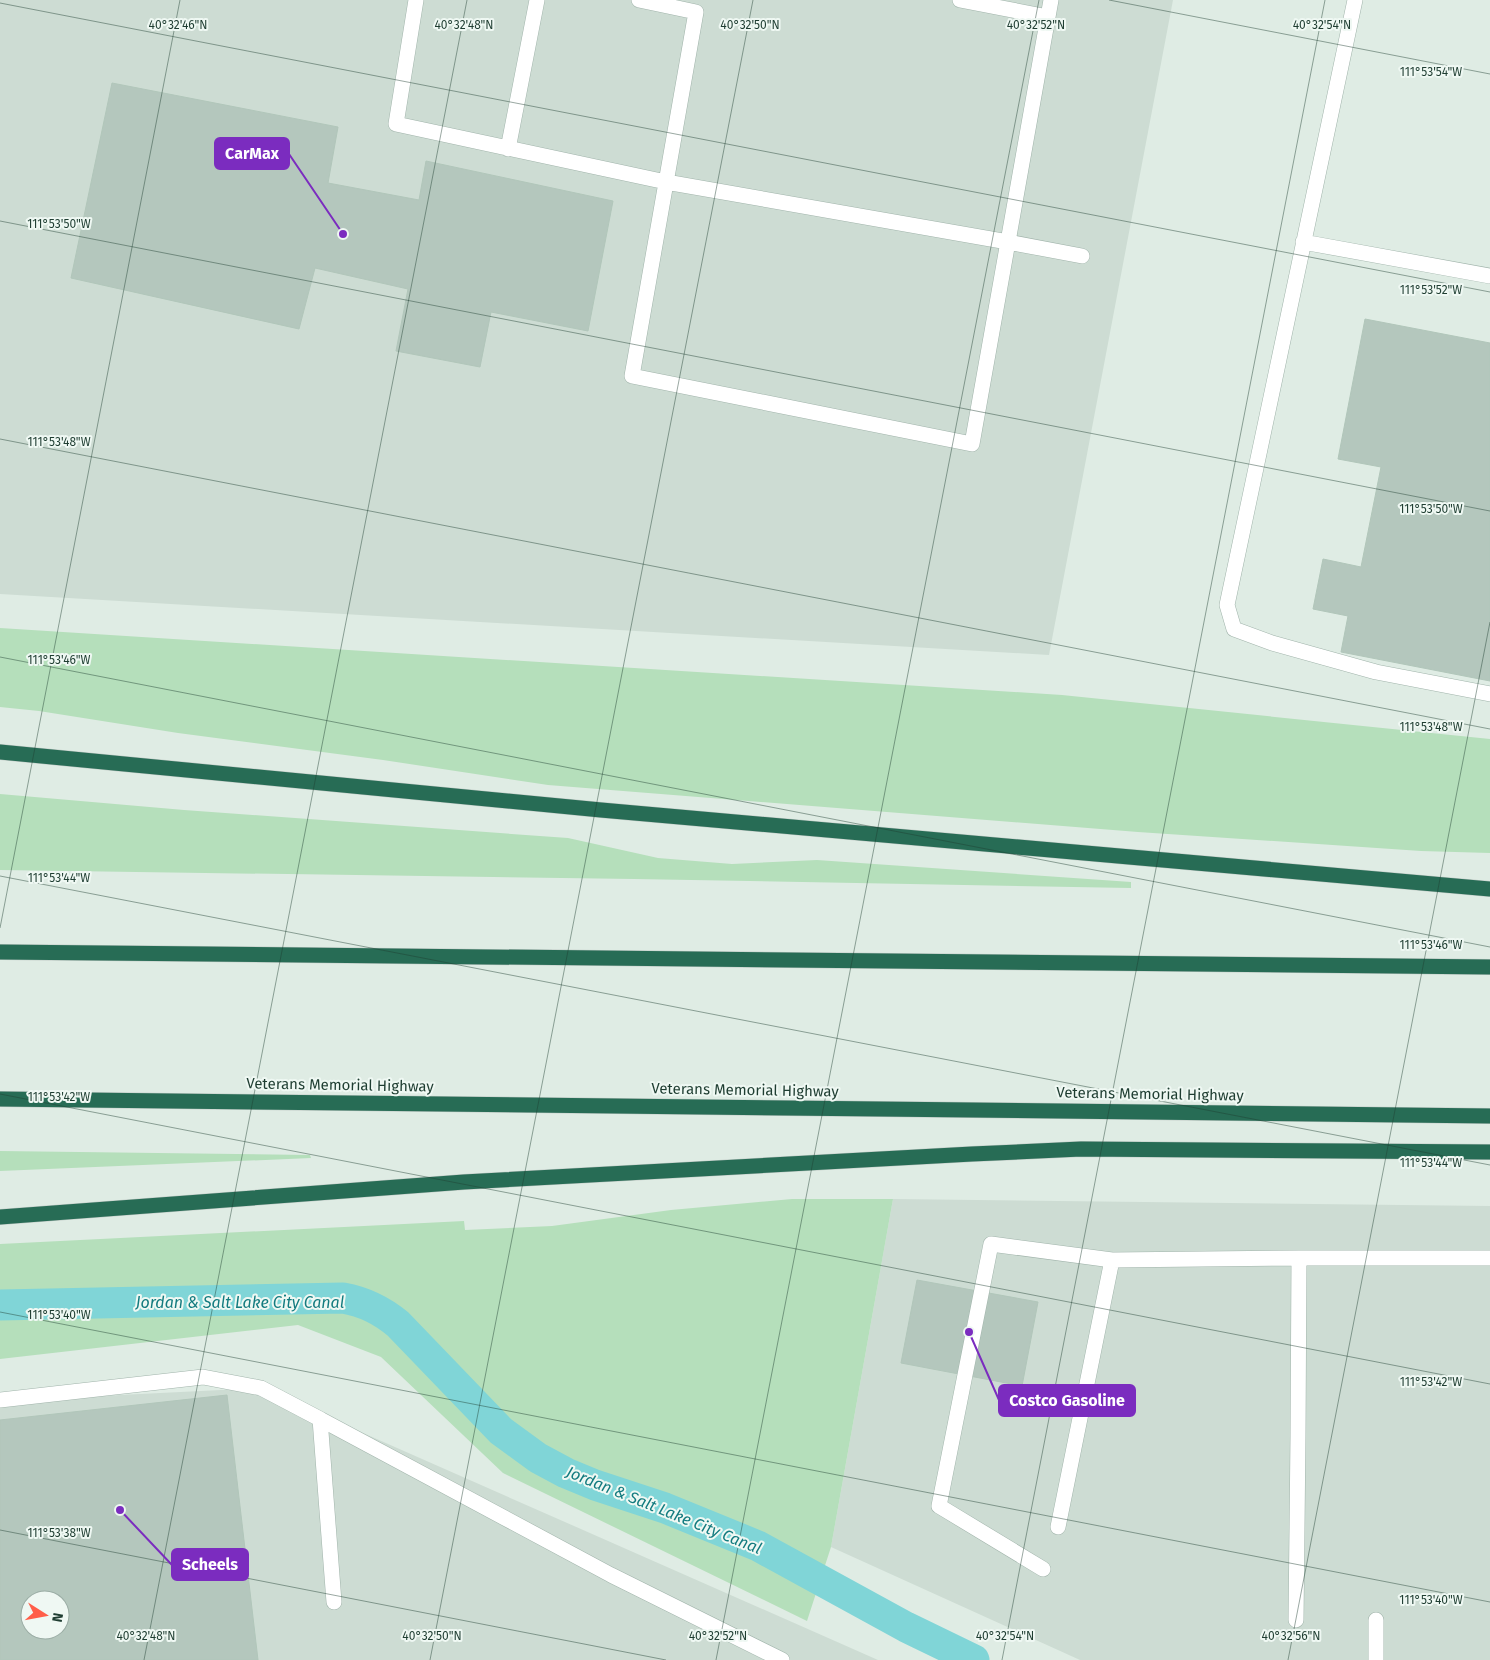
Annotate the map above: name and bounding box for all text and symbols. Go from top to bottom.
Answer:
text: 40°32'46"N [149,18,207,32]
text: 40°32'48"N [434,18,494,32]
text: 40°32'50"N [720,18,780,32]
text: 40°32'52"N [1007,18,1065,32]
text: 40°32'54"N [1293,18,1351,32]
text: 111°53'54"W [1400,65,1462,79]
callout: CarMax [215,138,289,169]
text: CarMax [225,144,280,163]
text: 111°53'50"W [27,217,91,231]
text: 111°53'52"W [1400,283,1462,297]
text: 111°53'48"W [27,435,91,449]
text: 111°53'50"W [1399,502,1463,516]
text: 111°53'46"W [28,653,90,667]
text: 111°53'48"W [1399,720,1463,734]
text: 111°53'44"W [28,871,90,885]
text: 111°53'46"W [1400,938,1462,952]
street label: Veterans Memorial Highway [246,1074,434,1096]
street label: Veterans Memorial Highway [651,1079,839,1101]
street label: Veterans Memorial Highway [1056,1083,1244,1105]
text: 111°53'42"W [28,1090,90,1104]
text: 111°53'44"W [1400,1156,1462,1170]
water label: Jordan & Salt Lake City Canal [135,1293,344,1312]
text: 111°53'40"W [27,1308,91,1322]
text: 111°53'42"W [1400,1375,1462,1389]
callout: Costco Gasoline [999,1385,1135,1416]
text: Costco Gasoline [1009,1391,1125,1410]
water label: Jordan & Salt Lake City Canal [563,1462,764,1558]
text: 111°53'38"W [27,1526,91,1540]
callout: Scheels [172,1549,248,1580]
text: Scheels [182,1555,238,1574]
north arrow [20,1590,70,1640]
text: 111°53'40"W [1399,1593,1463,1607]
text: N [48,1611,67,1624]
text: 40°32'48"N [116,1629,176,1643]
text: 40°32'50"N [402,1629,462,1643]
text: 40°32'52"N [689,1629,747,1643]
text: 40°32'54"N [976,1629,1034,1643]
text: 40°32'56"N [1262,1629,1320,1643]

